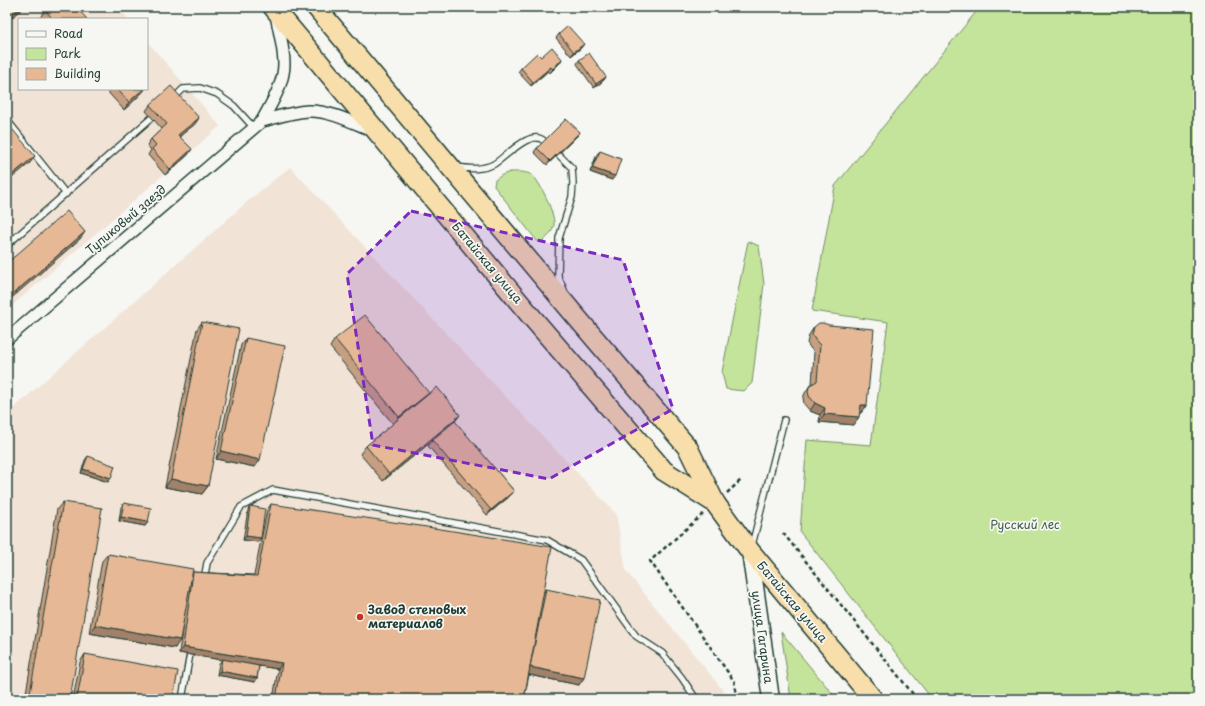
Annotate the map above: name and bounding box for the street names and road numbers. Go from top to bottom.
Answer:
street label: Тупиковый заезд [81,180,170,258]
street label: Батайская улица [448,218,528,307]
street label: Батайская улица [753,557,833,646]
street label: улица Гагарина [748,589,778,685]

